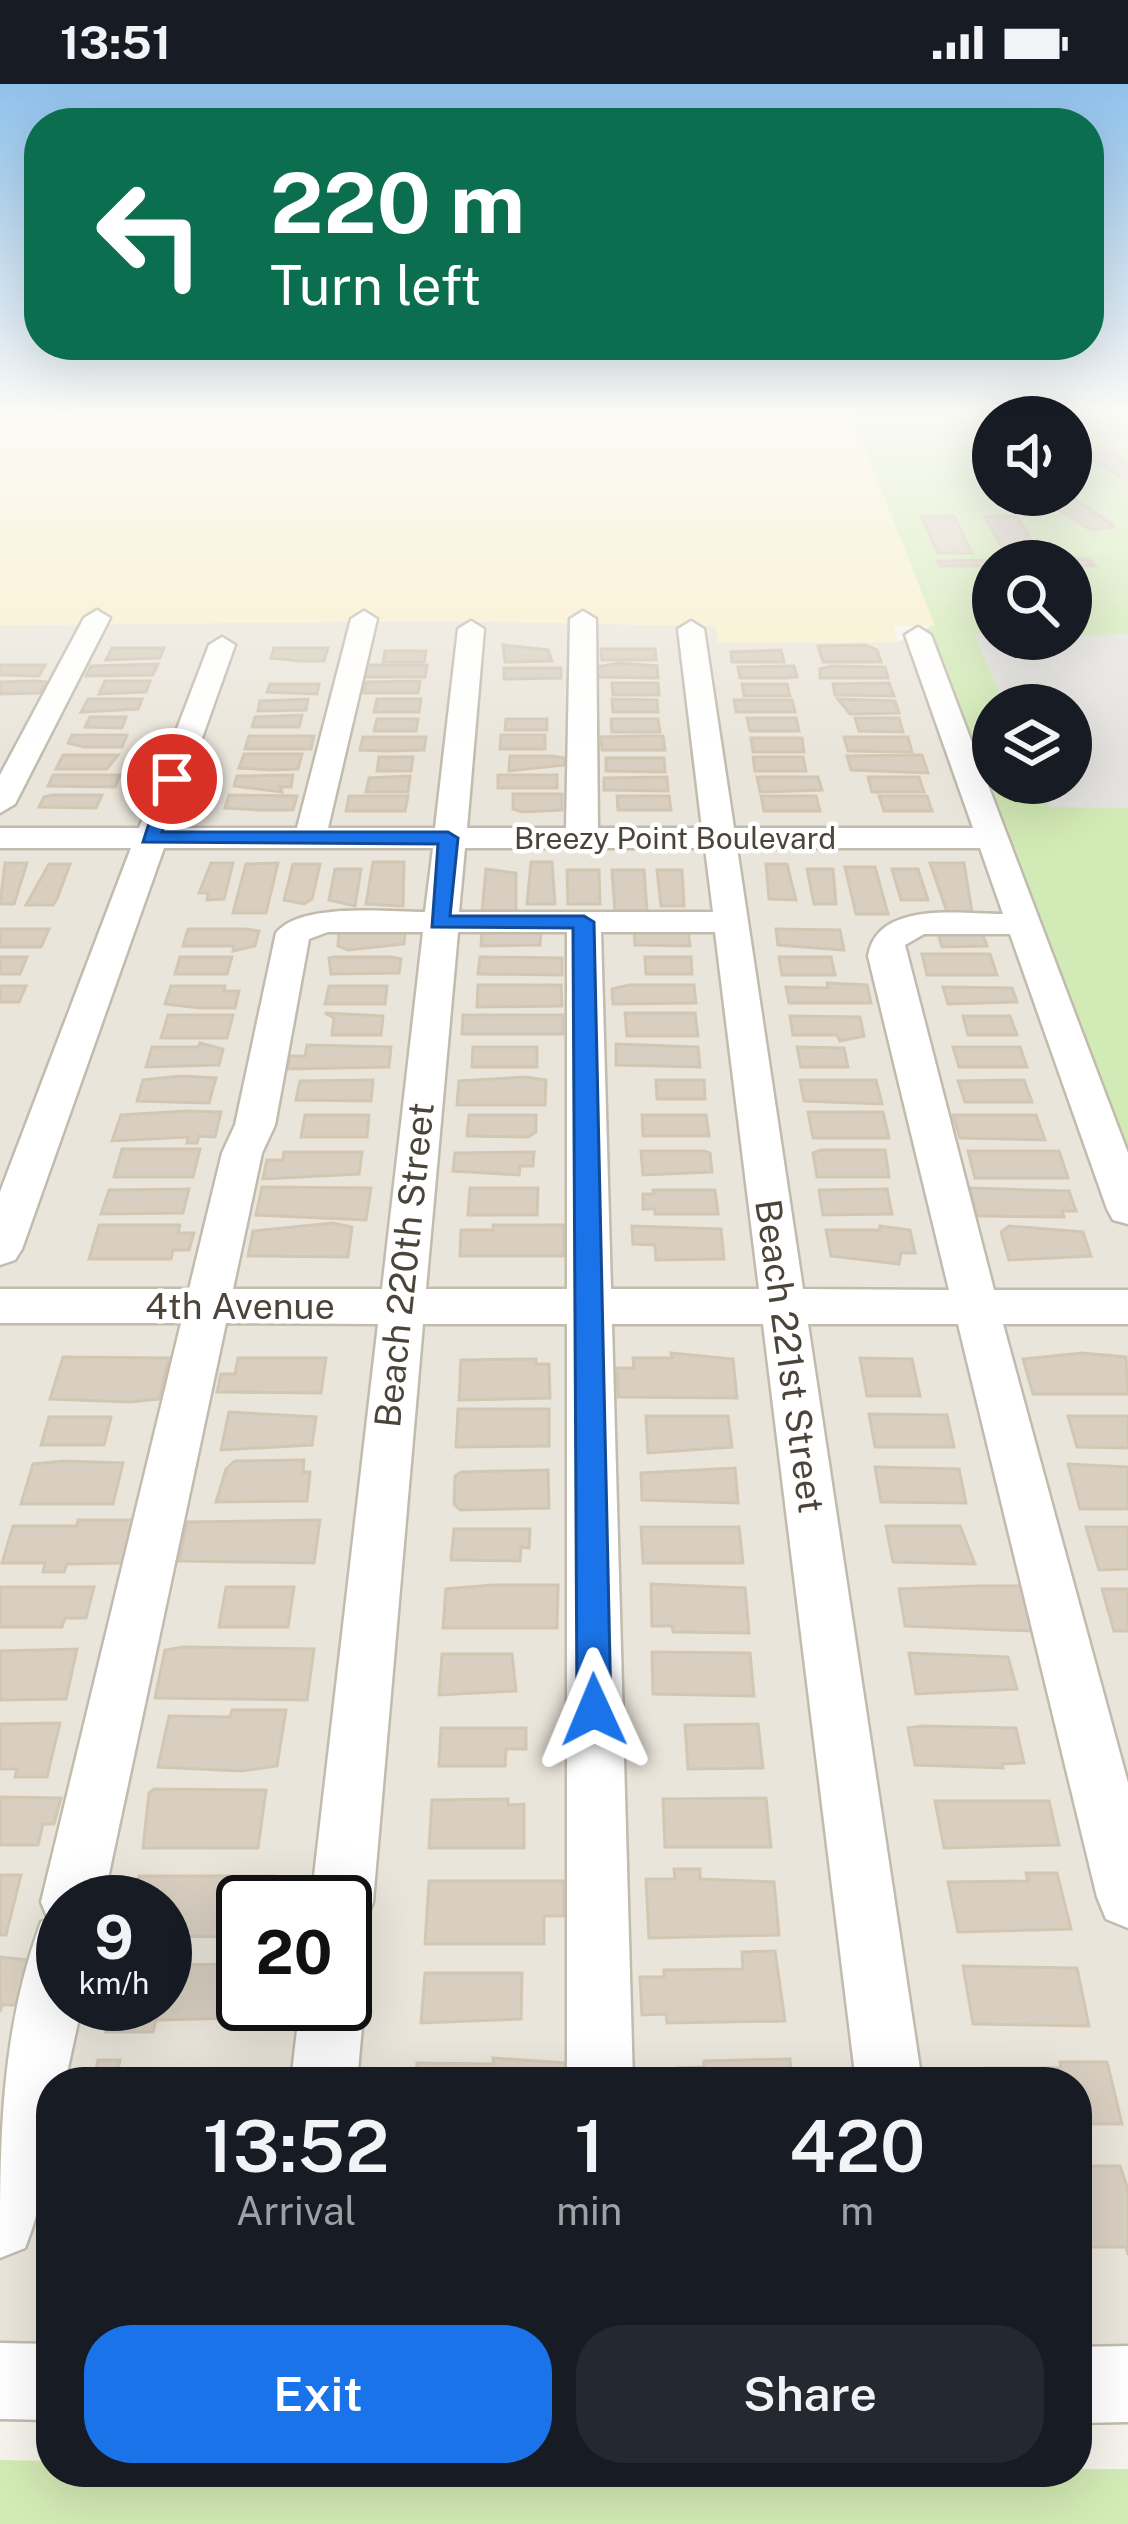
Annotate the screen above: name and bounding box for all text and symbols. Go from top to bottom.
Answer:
text: 13:51 [60,16,171,69]
text: 220 m [270,153,525,252]
icon: left [72,156,228,312]
text: Turn left [270,254,481,317]
map controls [972,396,1092,804]
button: sound [972,396,1092,516]
button: search [972,540,1092,660]
button: layers [972,684,1092,804]
pin [121,728,223,830]
icon: arrive [139,746,205,812]
street label: Breezy Point Boulevard [514,820,836,856]
street label: Beach 220th Street [366,1100,442,1430]
street label: Beach 221st Street [747,1196,833,1516]
street label: 4th Avenue [145,1285,335,1327]
position arrow [531,1647,657,1773]
speed limit sign: 20 [216,1875,372,2031]
text: 9 [94,1902,134,1973]
text: km/h [79,1965,149,2001]
text: 13:52 [203,2104,389,2188]
text: 1 [574,2104,604,2188]
text: 420 [789,2104,925,2188]
text: Arrival [236,2188,356,2234]
text: min [556,2188,622,2234]
text: m [840,2188,874,2234]
button: Exit [84,2325,552,2463]
button: Share [576,2325,1044,2463]

